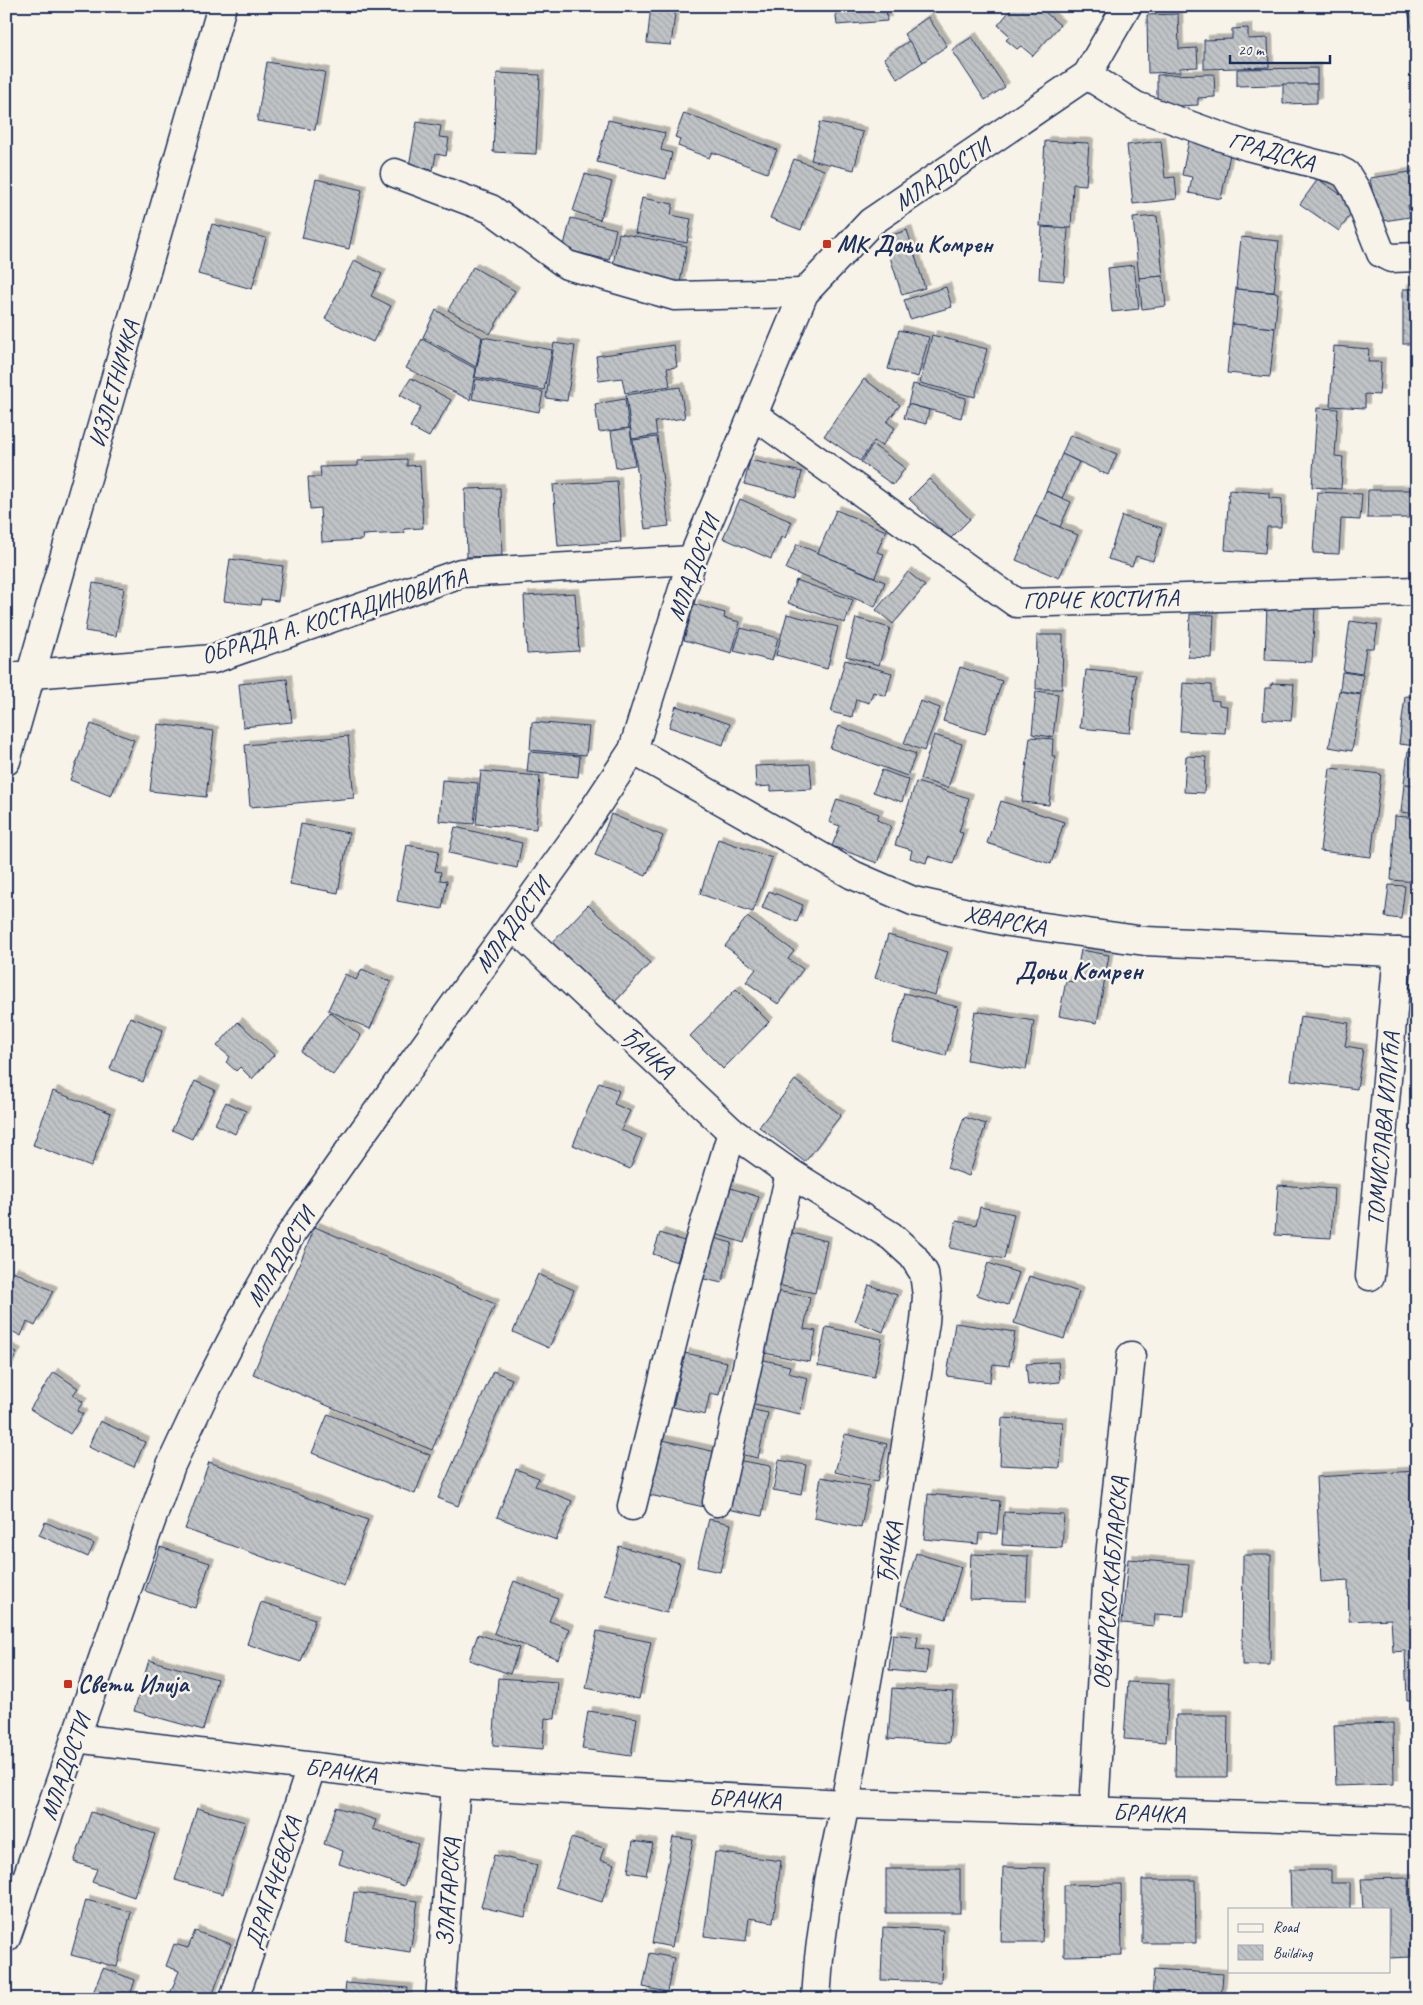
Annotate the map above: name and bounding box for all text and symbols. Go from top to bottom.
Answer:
scale bar [1230,32,1330,64]
text: 20 m [1238,41,1265,60]
street label: ГРАДСКА [1226,124,1319,178]
street label: МЛАДОСТИ [888,129,999,217]
place label: МК Доњи Комрен [837,229,995,259]
marker: МК Доњи Комрен [821,238,833,250]
street label: ИЗЛЕТНИЧКА [82,316,147,451]
street label: МЛАДОСТИ [660,508,727,625]
street label: ОБРАДА А. КОСТАДИНОВИЋА [198,561,471,671]
street label: ГОРЧЕ КОСТИЋА [1023,583,1180,615]
street label: МЛАДОСТИ [468,869,559,978]
street label: ХВАРСКА [962,898,1049,942]
district label: Доњи Комрен [1015,954,1145,987]
street label: ЂАЧКА [615,1020,682,1085]
street label: ТОМИСЛАВА ИЛИЋА [1360,1030,1406,1227]
street label: МЛАДОСТИ [239,1199,323,1312]
street label: ОВЧАРСКО-КАБЛАРСКА [1086,1474,1134,1691]
street label: ЂАЧКА [869,1519,909,1586]
place label: Свети Илија [78,1669,190,1699]
marker: Свети Илија [62,1678,74,1690]
street label: МЛАДОСТИ [33,1707,98,1824]
street label: БРАЧКА [303,1752,380,1790]
street label: БРАЧКА [708,1782,783,1816]
street label: БРАЧКА [1112,1797,1186,1829]
street label: ДРАГАЧЕВСКА [238,1813,309,1953]
street label: ЗЛАТАРСКА [429,1836,467,1947]
legend [1228,1908,1390,1972]
text: Road [1273,1918,1300,1937]
text: Building [1273,1944,1313,1963]

